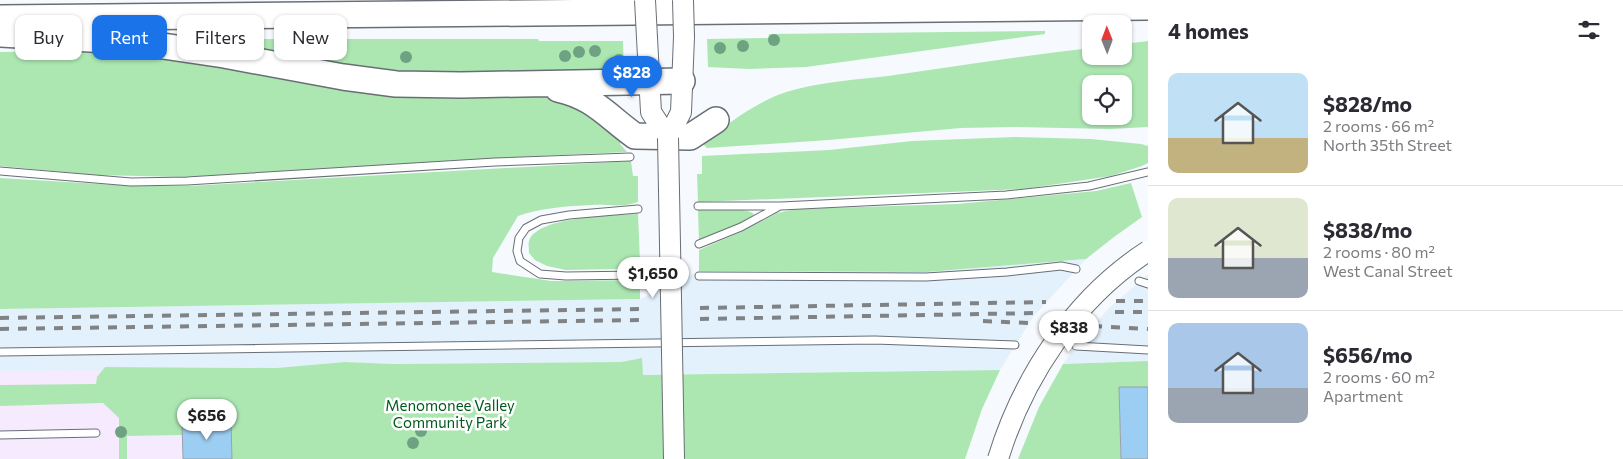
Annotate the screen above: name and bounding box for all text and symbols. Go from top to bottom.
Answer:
chip: Buy [15,15,82,60]
chip: Rent [92,15,167,60]
chip: Filters [177,15,264,60]
chip: New [274,15,347,60]
north arrow [1082,15,1132,65]
map controls [1082,15,1132,125]
icon: filters [1575,16,1603,44]
text: 4 homes [1168,18,1249,43]
pin: $828 [602,56,662,98]
text: $828 [613,62,651,81]
button: locate [1082,75,1132,125]
text: $828/mo [1323,91,1412,116]
icon: home [1208,93,1268,153]
text: 2 rooms · 66 m² [1323,116,1434,135]
text: North 35th Street [1323,135,1452,154]
text: $838/mo [1323,217,1412,242]
icon: home [1208,218,1268,278]
text: 2 rooms · 80 m² [1323,242,1435,261]
pin: $1,650 [612,256,694,299]
text: West Canal Street [1323,261,1453,280]
text: $1,650 [628,263,678,282]
pin: $838 [1039,310,1099,353]
text: $838 [1050,317,1088,336]
text: $656/mo [1323,342,1413,367]
icon: home [1208,343,1268,403]
text: 2 rooms · 60 m² [1323,367,1435,386]
text: Apartment [1323,386,1403,405]
park label: Menomonee Valley Community Park [385,396,515,431]
pin: $656 [177,398,237,441]
text: $656 [188,405,226,424]

